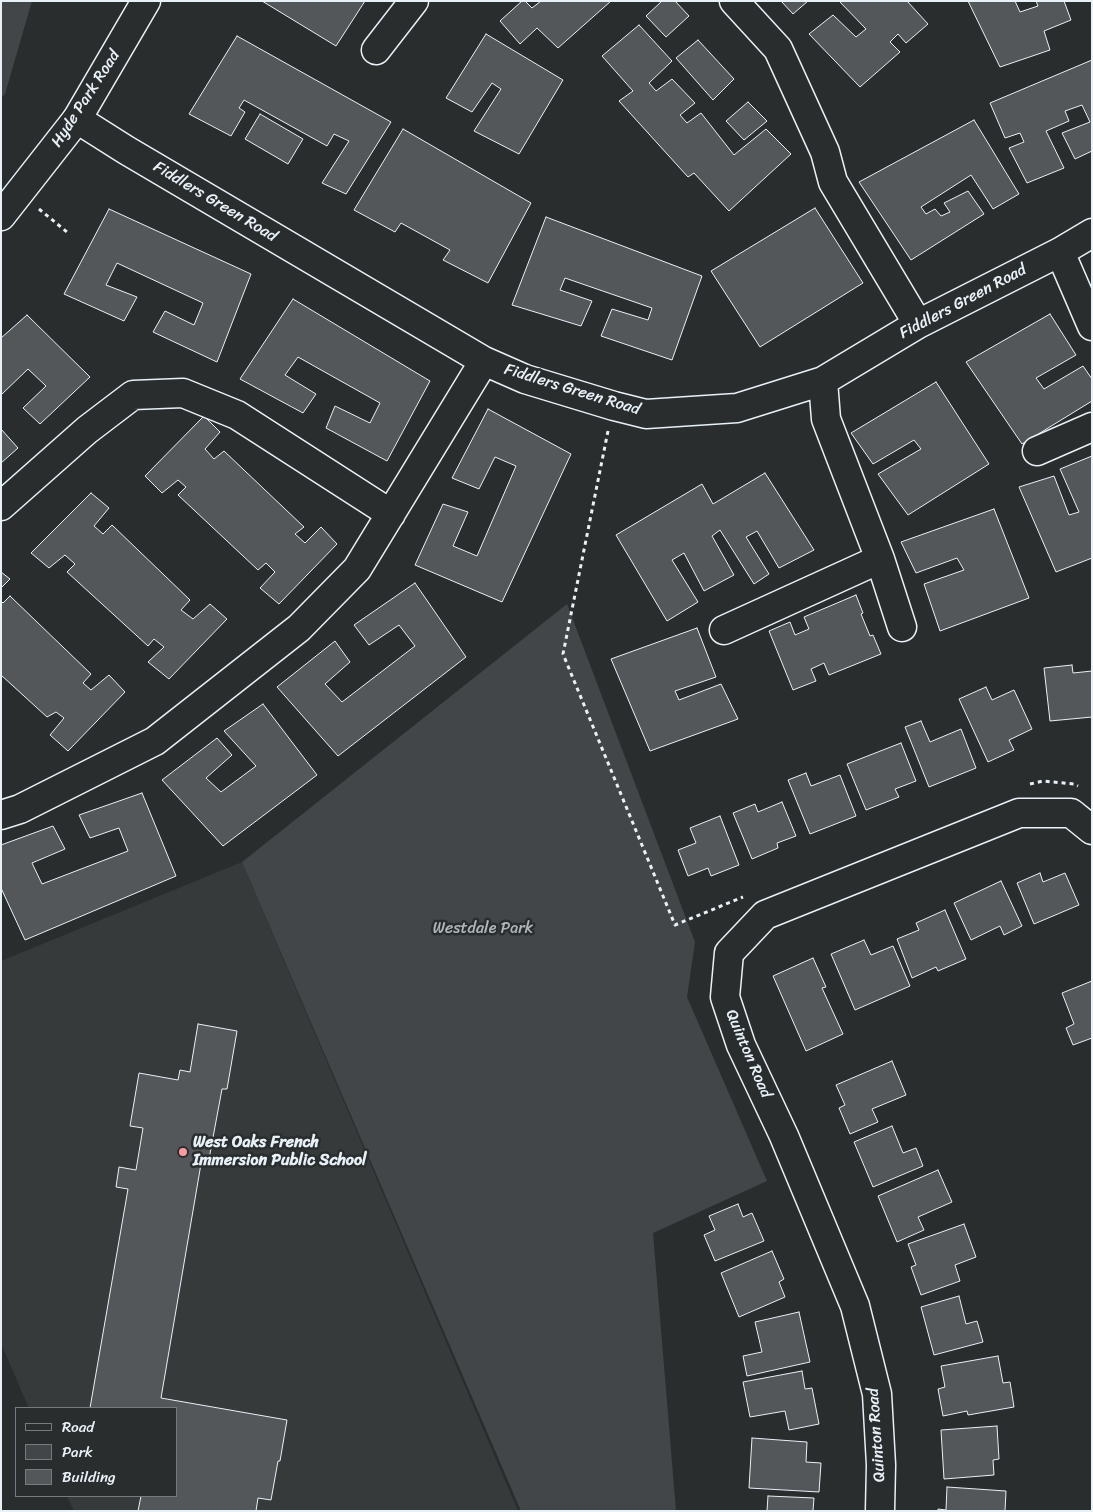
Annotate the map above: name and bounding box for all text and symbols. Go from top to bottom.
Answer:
street label: Hyde Park Road [48,47,124,151]
street label: Fiddlers Green Road [150,157,280,247]
street label: Fiddlers Green Road [896,260,1030,344]
street label: Fiddlers Green Road [502,360,642,420]
park label: Westdale Park [433,919,533,939]
street label: Quinton Road [721,1007,775,1101]
place label: West Oaks French Immersion Public School [193,1133,367,1171]
marker: West Oaks French Immersion Public School [177,1146,189,1158]
street label: Quinton Road [864,1387,890,1483]
legend [15,1407,178,1497]
text: Road [62,1414,94,1440]
text: Park [62,1439,93,1465]
text: Building [62,1464,116,1490]

